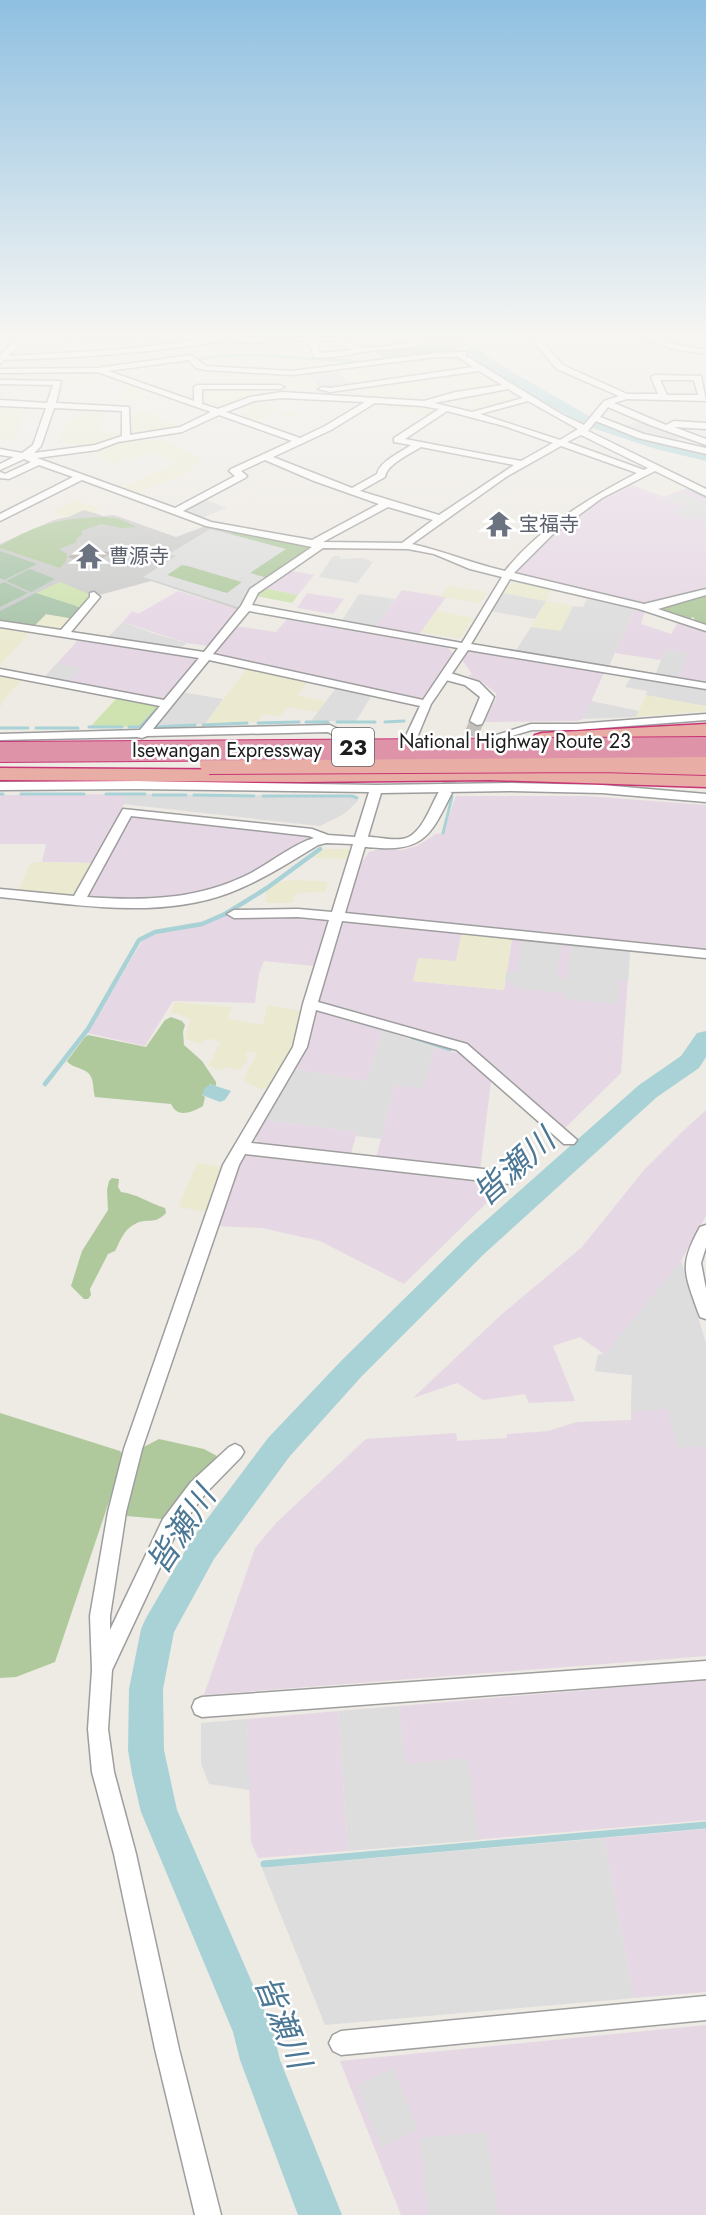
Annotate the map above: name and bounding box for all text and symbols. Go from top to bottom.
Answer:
temple icon: 宝福寺 [484,509,514,539]
place label: 宝福寺 [519,510,579,539]
temple icon: 曹源寺 [74,541,104,571]
place label: 曹源寺 [109,542,169,571]
street label: National Highway Route 23 [399,727,631,756]
road number: 23 [332,728,374,766]
street label: Isewangan Expressway [132,736,322,765]
water label: 皆瀬川 [463,1116,567,1216]
water label: 皆瀬川 [136,1475,228,1583]
water label: 皆瀬川 [244,1969,323,2078]

